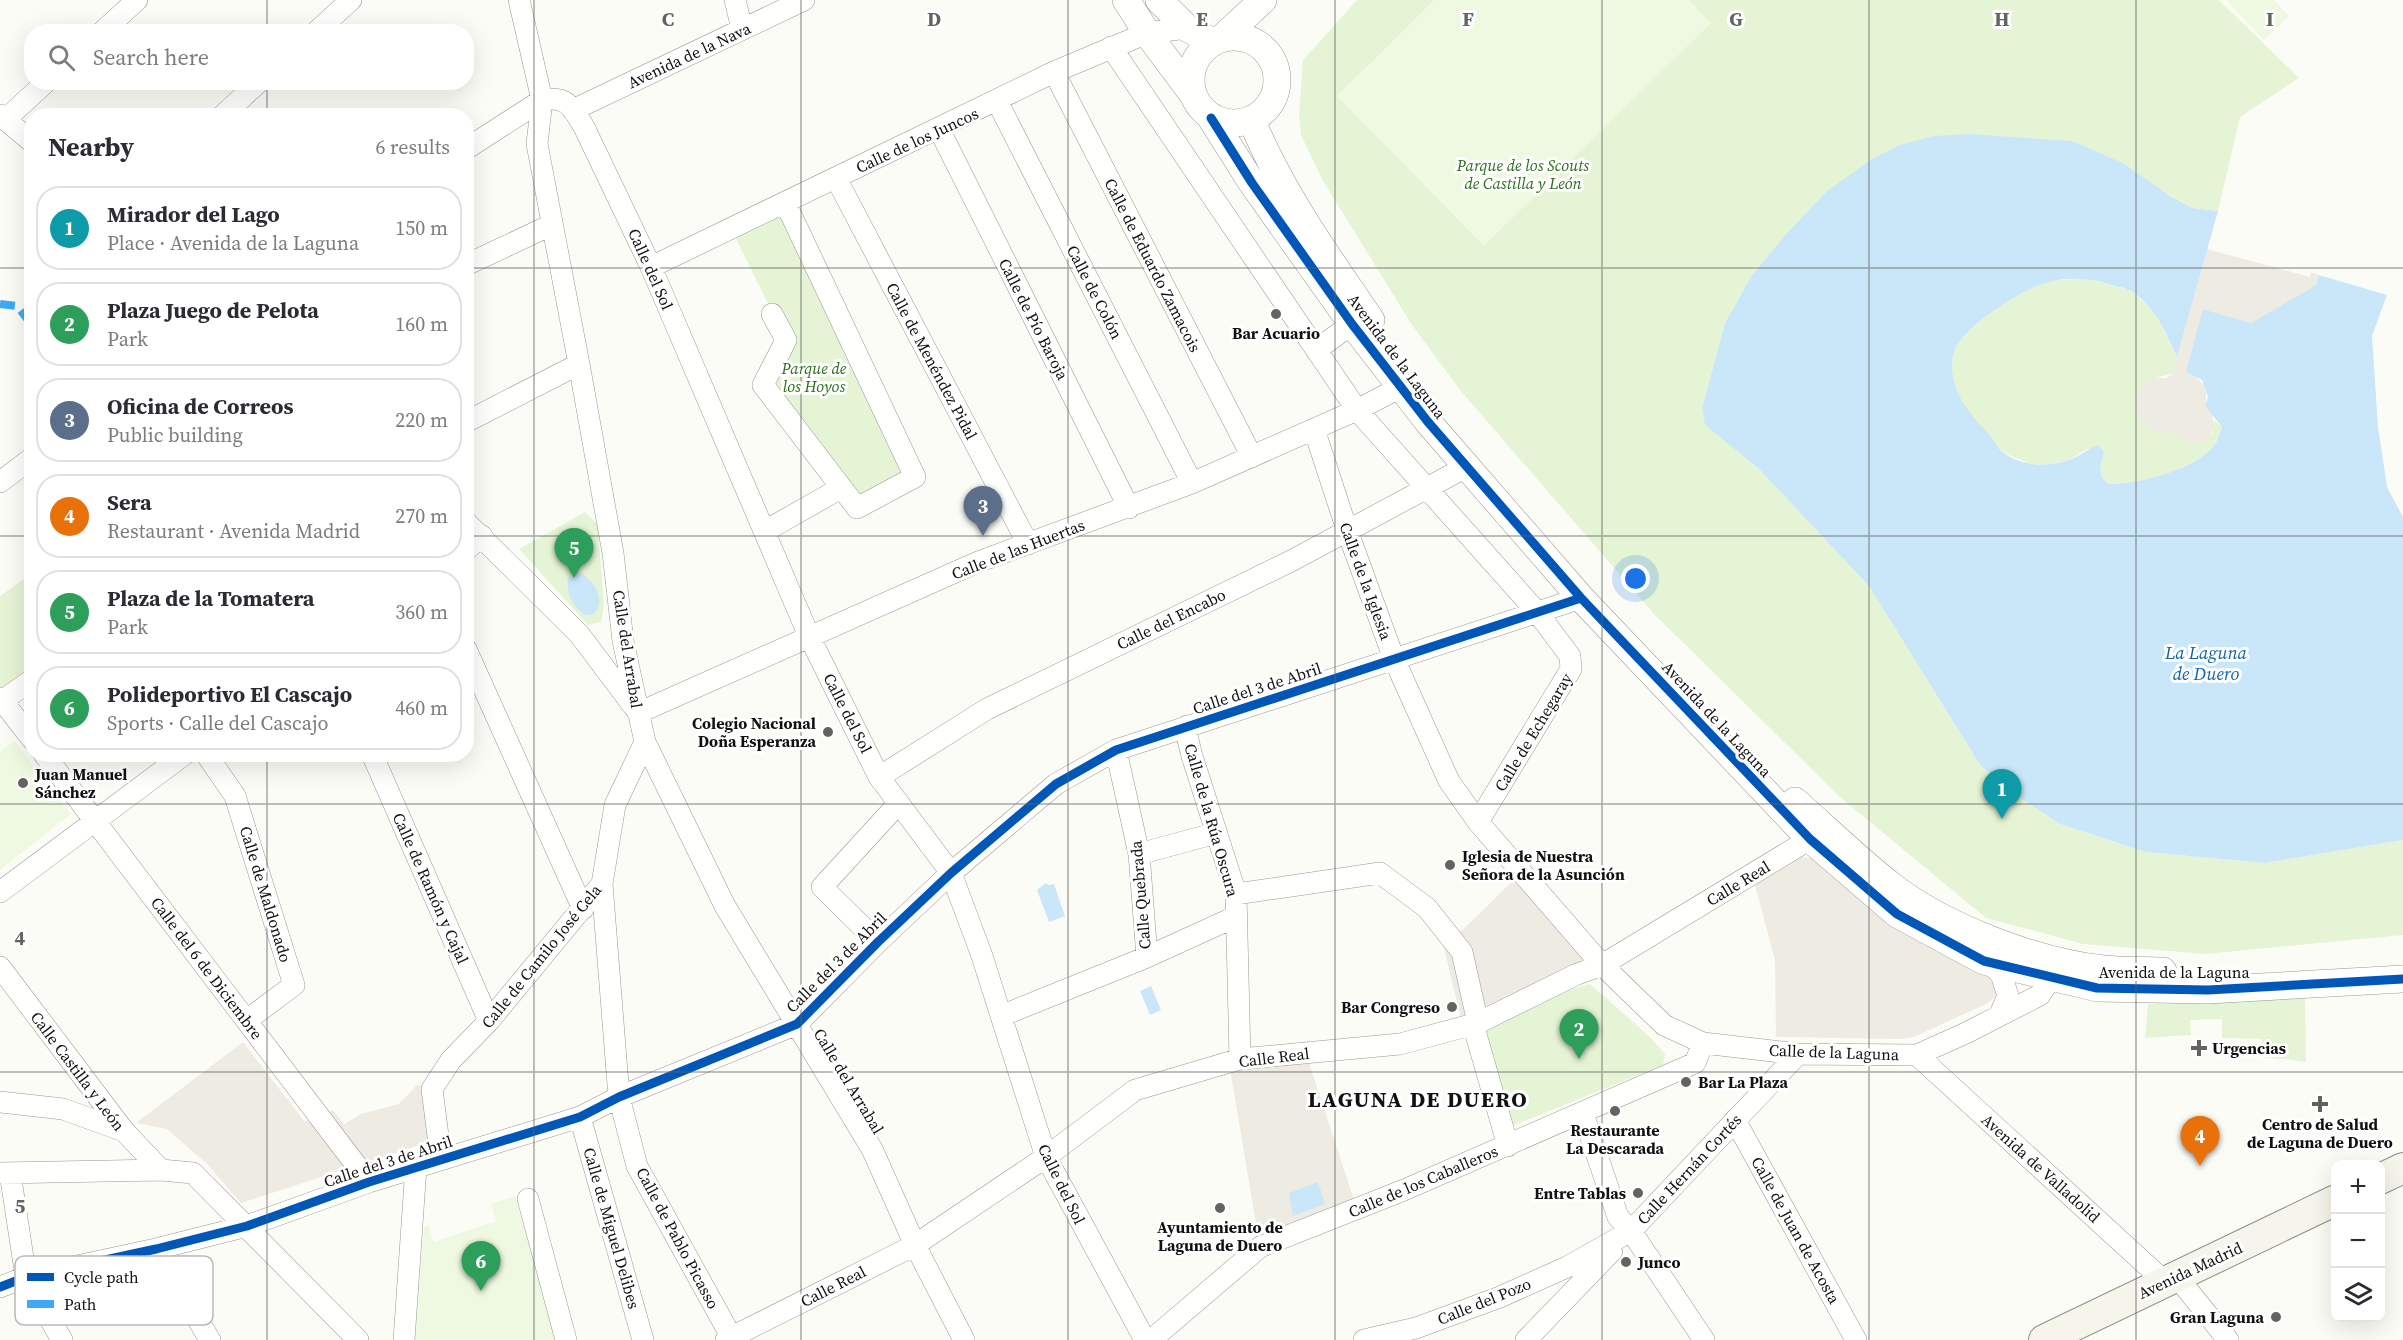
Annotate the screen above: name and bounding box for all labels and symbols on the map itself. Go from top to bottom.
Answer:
text: C [662,5,674,33]
text: D [927,5,941,33]
text: E [1196,5,1208,33]
text: F [1462,5,1474,33]
text: G [1729,5,1743,33]
text: H [1994,5,2010,33]
text: I [2266,5,2274,33]
street label: Avenida de la Nava [624,16,755,93]
street label: Calle de los Juncos [852,102,982,178]
park label: Parque de los Scouts de Castilla y León [1456,154,1589,194]
street label: Calle de Eduardo Zamacois [1099,174,1207,356]
street label: Calle del Sol [623,225,679,313]
street label: Calle de Colón [1062,241,1128,343]
street label: Calle de Pío Baroja [994,254,1075,384]
street label: Calle de Menéndez Pidal [881,279,983,444]
street label: Avenida de la Laguna [1343,289,1452,424]
marker: Bar Acuario [1269,307,1283,321]
place label: Bar Acuario [1232,322,1320,344]
park label: Parque de los Hoyos [781,357,847,397]
pin: 3 [964,486,1002,536]
street label: Calle de las Huertas [948,513,1088,585]
street label: Calle de la Iglesia [1335,519,1398,644]
pin: 5 [554,528,594,578]
your location [1621,564,1650,593]
street label: Calle del Encabo [1113,583,1229,655]
street label: Calle del Arrabal [608,588,648,710]
water label: La Laguna de Duero [2164,640,2248,686]
street label: Avenida de la Laguna [1657,656,1777,782]
street label: Calle del 3 de Abril [1190,657,1324,719]
street label: Calle de Echegaray [1489,668,1577,795]
street label: Calle del Sol [818,669,878,757]
place label: Colegio Nacional Doña Esperanza [692,712,816,752]
marker: Colegio Nacional Doña Esperanza [821,725,835,739]
street label: Calle de la Rúa Oscura [1180,741,1245,900]
place label: Juan Manuel Sánchez [34,763,127,803]
pin: 1 [1982,770,2022,819]
marker: Juan Manuel Sánchez [16,776,30,790]
street label: Calle de Ramón y Cajal [388,809,474,967]
street label: Calle de Maldonado [235,823,297,965]
street label: Calle Quebrada [1124,839,1156,950]
place label: Iglesia de Nuestra Señora de la Asunción [1462,845,1625,885]
street label: Calle Real [1702,855,1774,911]
marker: Iglesia de Nuestra Señora de la Asunción [1443,858,1457,872]
street label: Calle de Camilo José Cela [476,879,607,1033]
street label: Calle del 6 de Diciembre [146,892,268,1044]
street label: Calle del 3 de Abril [781,907,891,1017]
text: 4 [15,924,26,952]
street label: Avenida de la Laguna [2098,961,2250,983]
place label: Bar Congreso [1341,996,1440,1018]
marker: Bar Congreso [1445,1000,1459,1014]
street label: Calle Castilla y León [26,1007,130,1135]
pin: 2 [1560,1010,1598,1059]
street label: Calle del Arrabal [809,1024,889,1138]
place label: Urgencias [2212,1037,2286,1059]
street label: Calle de la Laguna [1769,1039,1900,1065]
marker: Urgencias [2190,1039,2208,1057]
street label: Calle Real [1238,1042,1311,1072]
place label: Bar La Plaza [1698,1071,1788,1093]
marker: Bar La Plaza [1679,1075,1693,1089]
district label: LAGUNA DE DUERO [1308,1084,1528,1114]
marker: Centro de Salud de Laguna de Duero [2311,1095,2329,1113]
marker: Restaurante La Descarada [1608,1104,1622,1118]
street label: Calle Hernán Cortés [1632,1109,1746,1229]
street label: Avenida de Valladolid [1977,1109,2105,1227]
place label: Centro de Salud de Laguna de Duero [2247,1113,2393,1153]
pin: 4 [2180,1116,2220,1166]
place label: Restaurante La Descarada [1566,1119,1665,1159]
street label: Calle del 3 de Abril [321,1130,455,1192]
street label: Calle de los Caballeros [1345,1139,1501,1222]
street label: Calle del Sol [1033,1140,1091,1228]
street label: Calle de Miguel Delibes [578,1145,646,1311]
street label: Calle de Juan de Acosta [1746,1152,1846,1308]
street label: Calle de Pablo Picasso [631,1163,725,1313]
place label: Entre Tablas [1534,1182,1626,1204]
marker: Entre Tablas [1631,1186,1645,1200]
text: 5 [15,1192,26,1220]
marker: Ayuntamiento de Laguna de Duero [1213,1201,1227,1215]
place label: Ayuntamiento de Laguna de Duero [1157,1216,1283,1256]
street label: Avenida Madrid [2134,1236,2246,1304]
pin: 6 [462,1242,500,1291]
place label: Junco [1637,1251,1680,1273]
marker: Junco [1619,1255,1633,1269]
legend [15,1256,213,1325]
street label: Calle Real [796,1260,870,1312]
text: Cycle path [64,1266,139,1288]
street label: Calle del Pozo [1434,1272,1534,1330]
text: Path [64,1293,97,1315]
place label: Gran Laguna [2170,1306,2264,1328]
marker: Gran Laguna [2269,1310,2283,1324]

